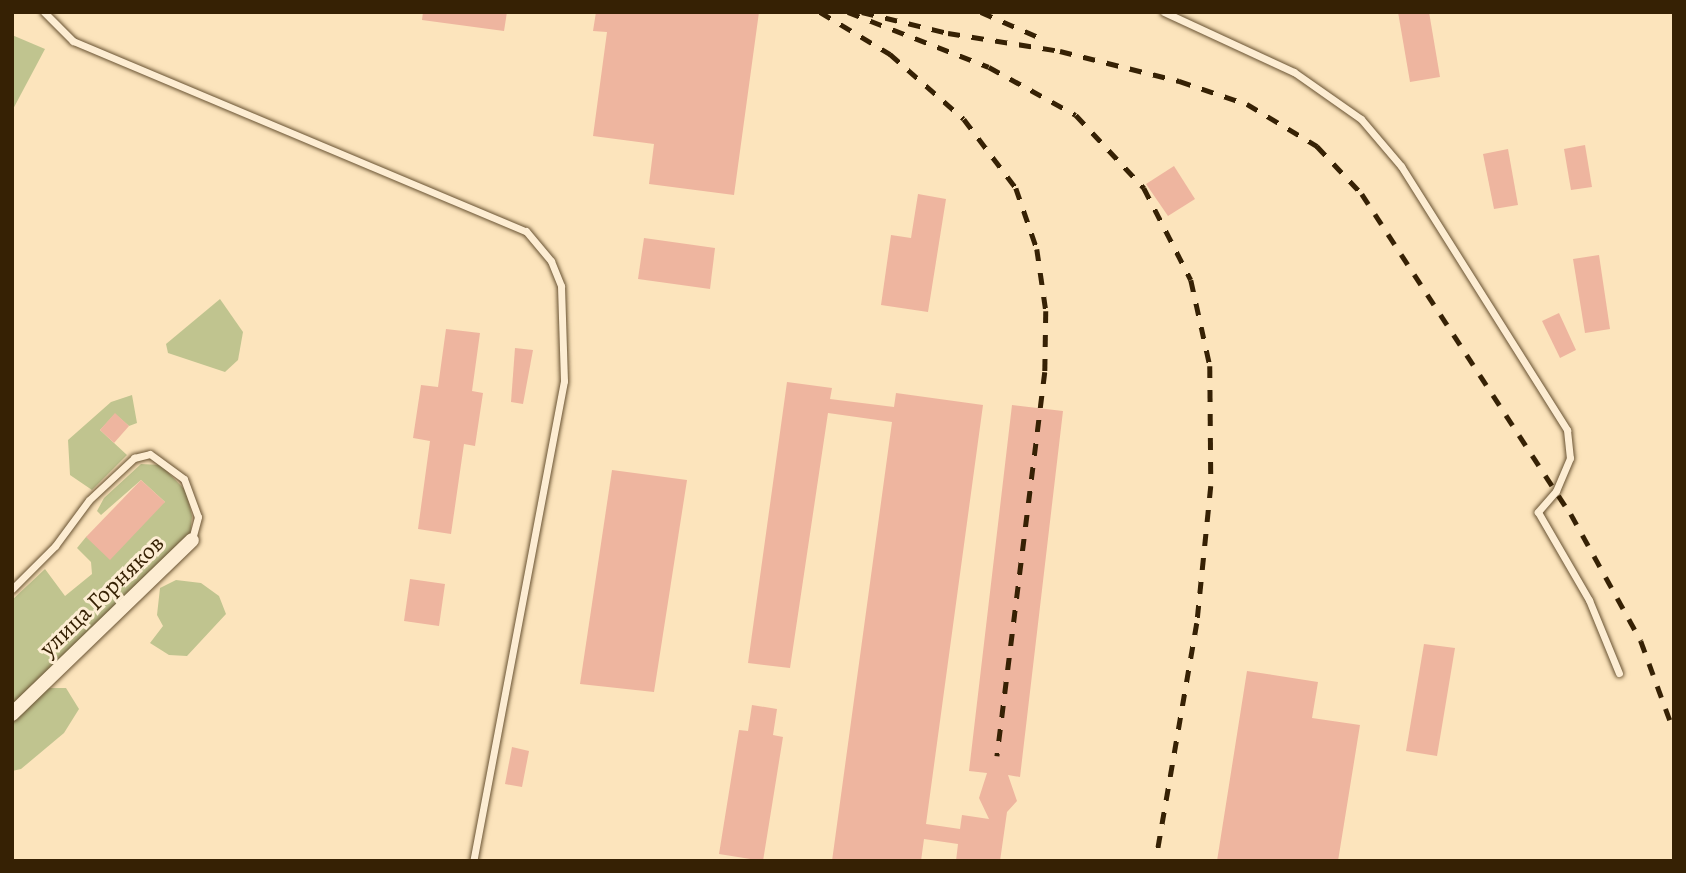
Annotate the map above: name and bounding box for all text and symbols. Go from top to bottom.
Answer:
street label: улица Горняков [34,529,170,663]

